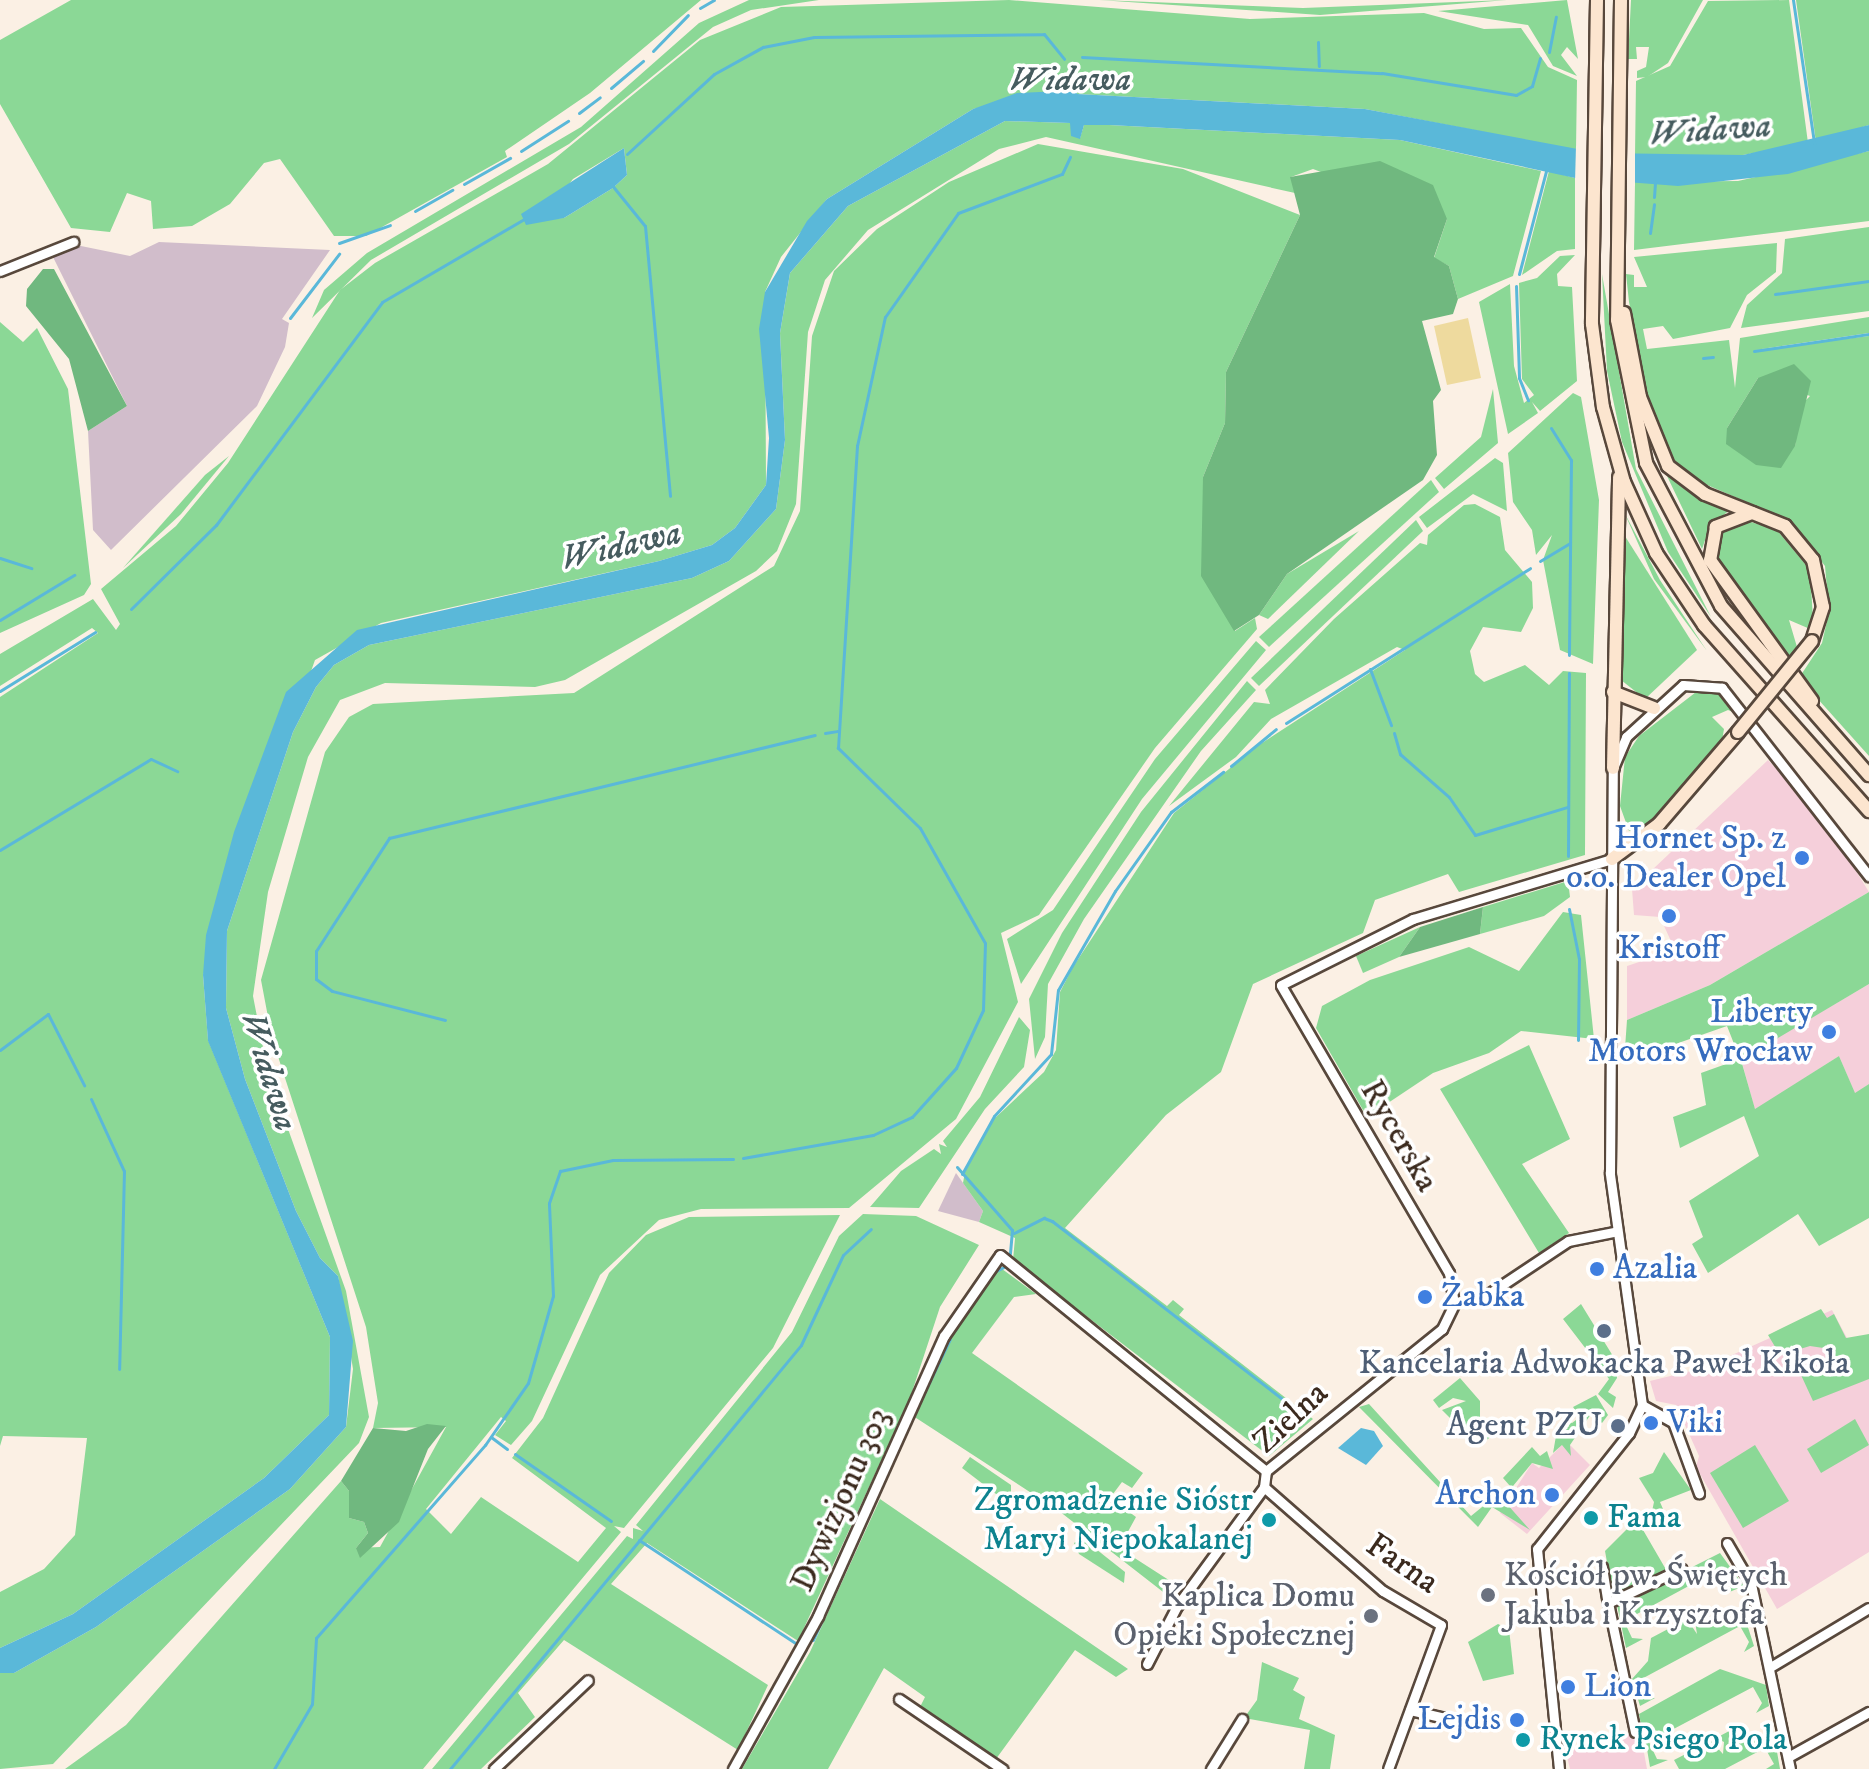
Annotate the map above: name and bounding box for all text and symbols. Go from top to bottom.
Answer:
water label: Widawa [1009,58,1131,102]
water label: Widawa [1647,104,1773,156]
water label: Widawa [556,511,686,581]
place label: Hornet Sp. z o.o. Dealer Opel [1566,818,1786,898]
marker: Hornet Sp. z o.o. Dealer Opel [1793,849,1811,867]
marker: Kristoff [1660,907,1678,925]
place label: Kristoff [1617,929,1721,969]
place label: Liberty Motors Wrocław [1588,992,1813,1072]
water label: Widawa [230,1006,308,1136]
marker: Liberty Motors Wrocław [1820,1023,1838,1041]
street label: Rycerska [1351,1073,1447,1199]
place label: Azalia [1613,1249,1697,1289]
marker: Azalia [1588,1260,1606,1278]
place label: Żabka [1441,1277,1524,1317]
marker: Żabka [1416,1288,1434,1306]
marker: Kancelaria Adwokacka Paweł Kikoła [1595,1322,1613,1340]
place label: Kancelaria Adwokacka Paweł Kikoła [1358,1344,1850,1384]
street label: Zielna [1245,1373,1337,1463]
street label: Dywizjonu 303 [782,1402,900,1598]
place label: Viki [1667,1403,1723,1443]
place label: Agent PZU [1446,1406,1602,1446]
marker: Viki [1642,1414,1660,1432]
marker: Agent PZU [1609,1417,1627,1435]
place label: Archon [1435,1475,1536,1515]
place label: Zgromadzenie Sióstr Maryi Niepokalanej [974,1480,1253,1560]
marker: Archon [1543,1486,1561,1504]
place label: Fama [1607,1498,1681,1538]
marker: Fama [1582,1509,1600,1527]
marker: Zgromadzenie Sióstr Maryi Niepokalanej [1260,1511,1278,1529]
street label: Farna [1358,1525,1446,1603]
place label: Kościół pw. Świętych Jakuba i Krzysztofa [1504,1555,1788,1634]
place label: Kaplica Domu Opieki Społecznej [1113,1576,1355,1656]
marker: Kościół pw. Świętych Jakuba i Krzysztofa [1479,1586,1497,1604]
marker: Kaplica Domu Opieki Społecznej [1362,1607,1380,1625]
place label: Lion [1584,1667,1652,1707]
marker: Lion [1559,1678,1577,1696]
place label: Lejdis [1417,1700,1501,1740]
marker: Lejdis [1508,1711,1526,1729]
place label: Rynek Psiego Pola [1539,1720,1787,1760]
marker: Rynek Psiego Pola [1514,1731,1532,1749]

